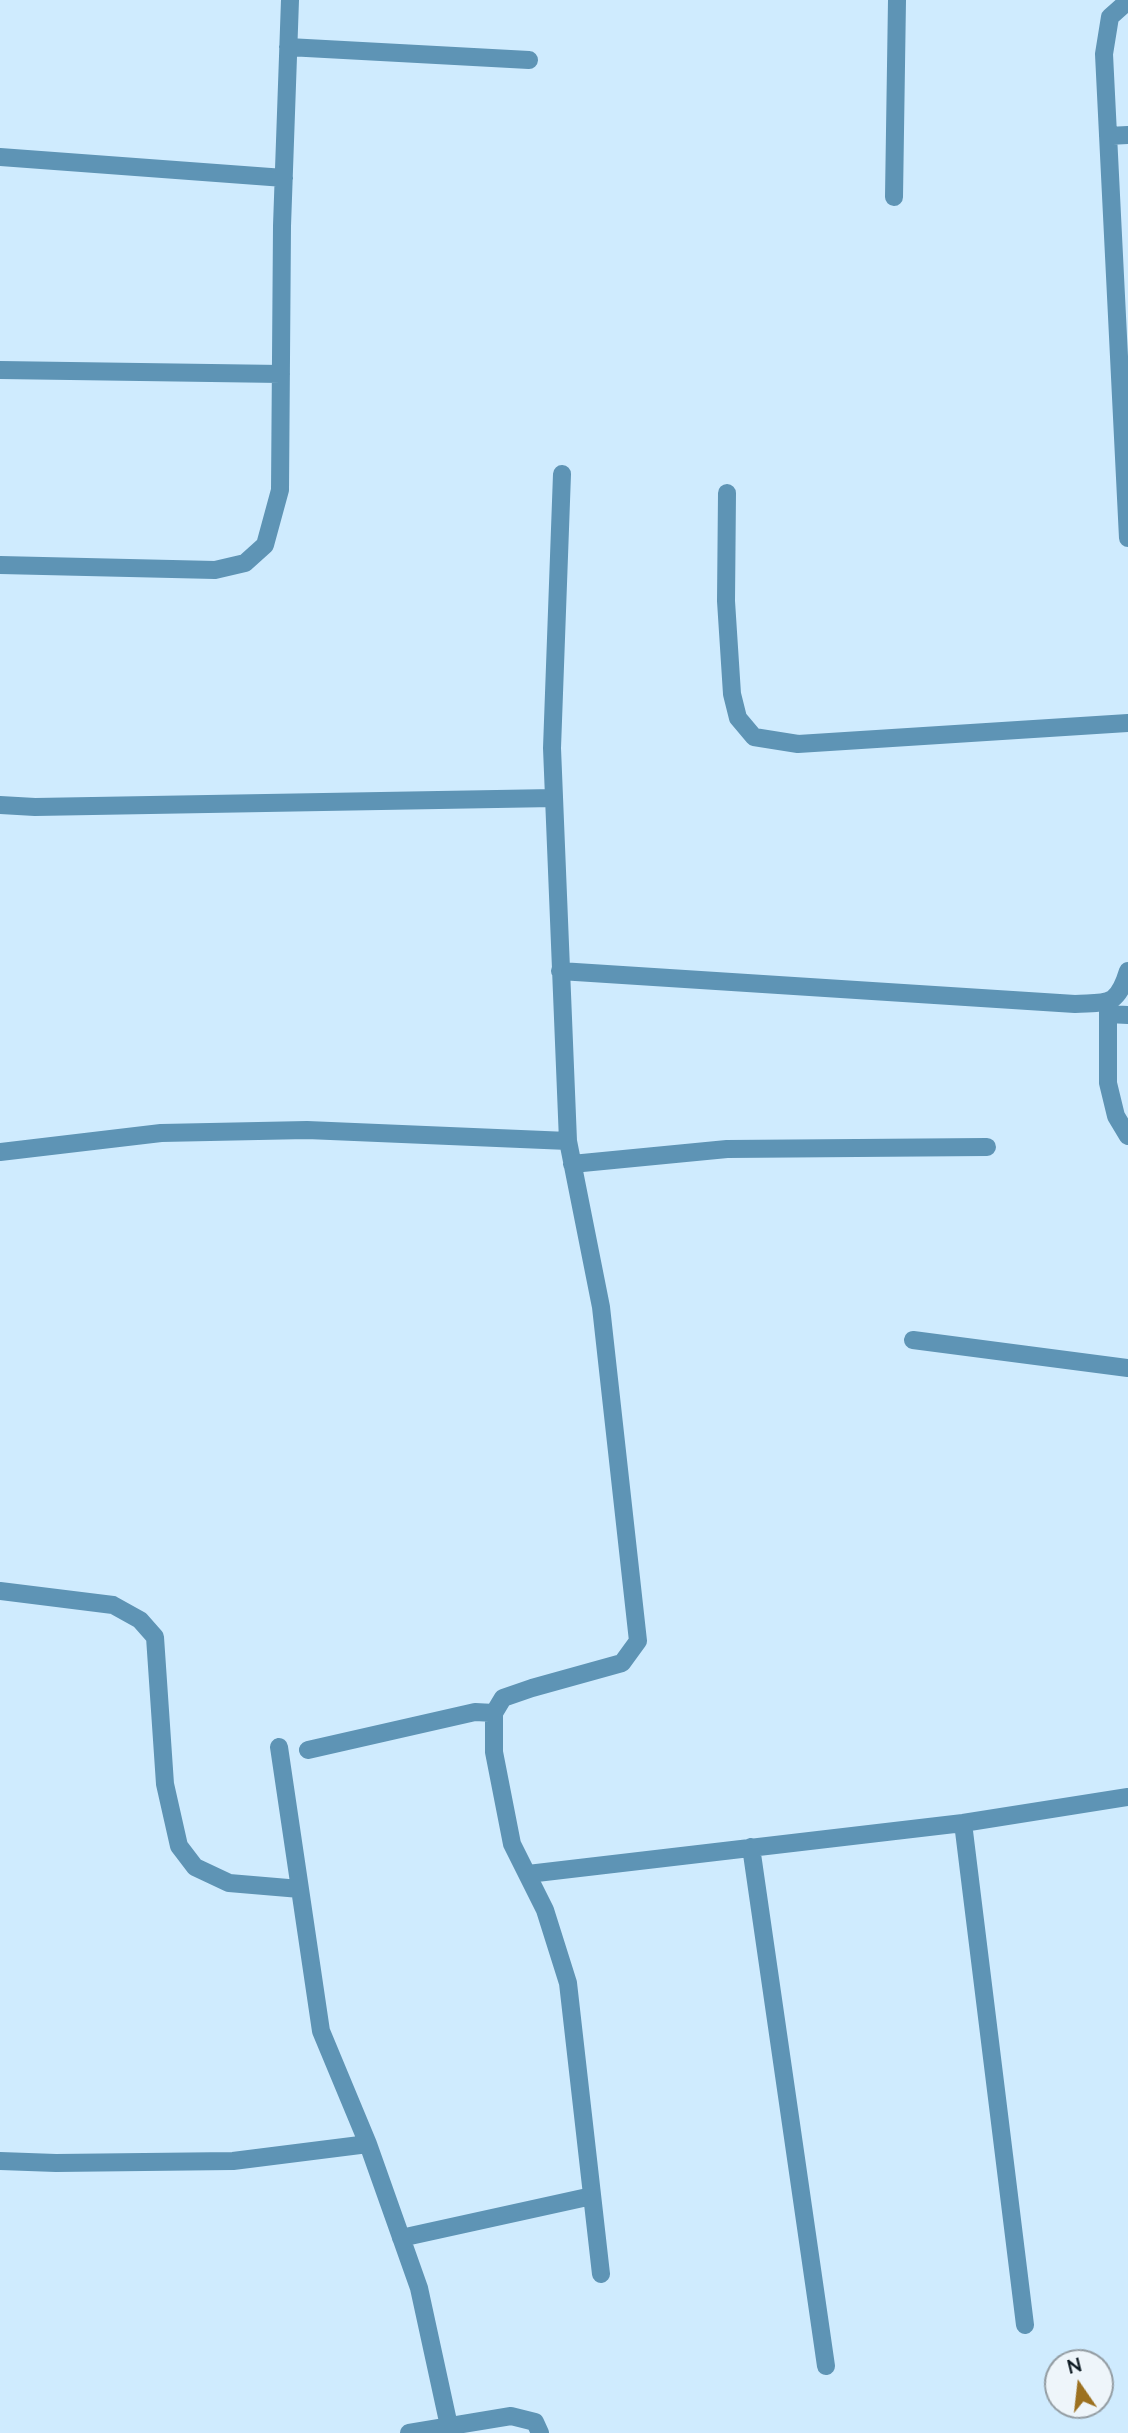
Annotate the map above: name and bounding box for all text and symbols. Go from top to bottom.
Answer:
north arrow [1044,2349,1114,2419]
text: N [1065,2352,1084,2379]

